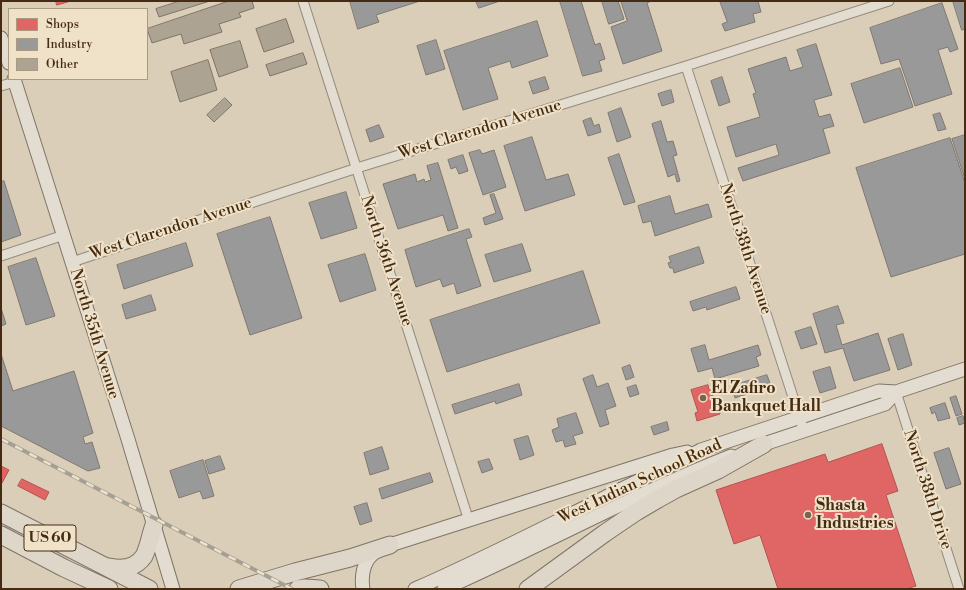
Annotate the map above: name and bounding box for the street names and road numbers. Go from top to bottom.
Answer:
street label: West Clarendon Avenue [396,96,564,164]
street label: North 38th Avenue [715,181,775,317]
street label: North 36th Avenue [356,193,416,329]
street label: West Clarendon Avenue [87,194,255,264]
street label: North 35th Avenue [65,266,123,402]
street label: North 38th Drive [899,428,955,552]
street label: West Indian School Road [555,436,725,528]
road number: US 60 [24,525,76,551]

